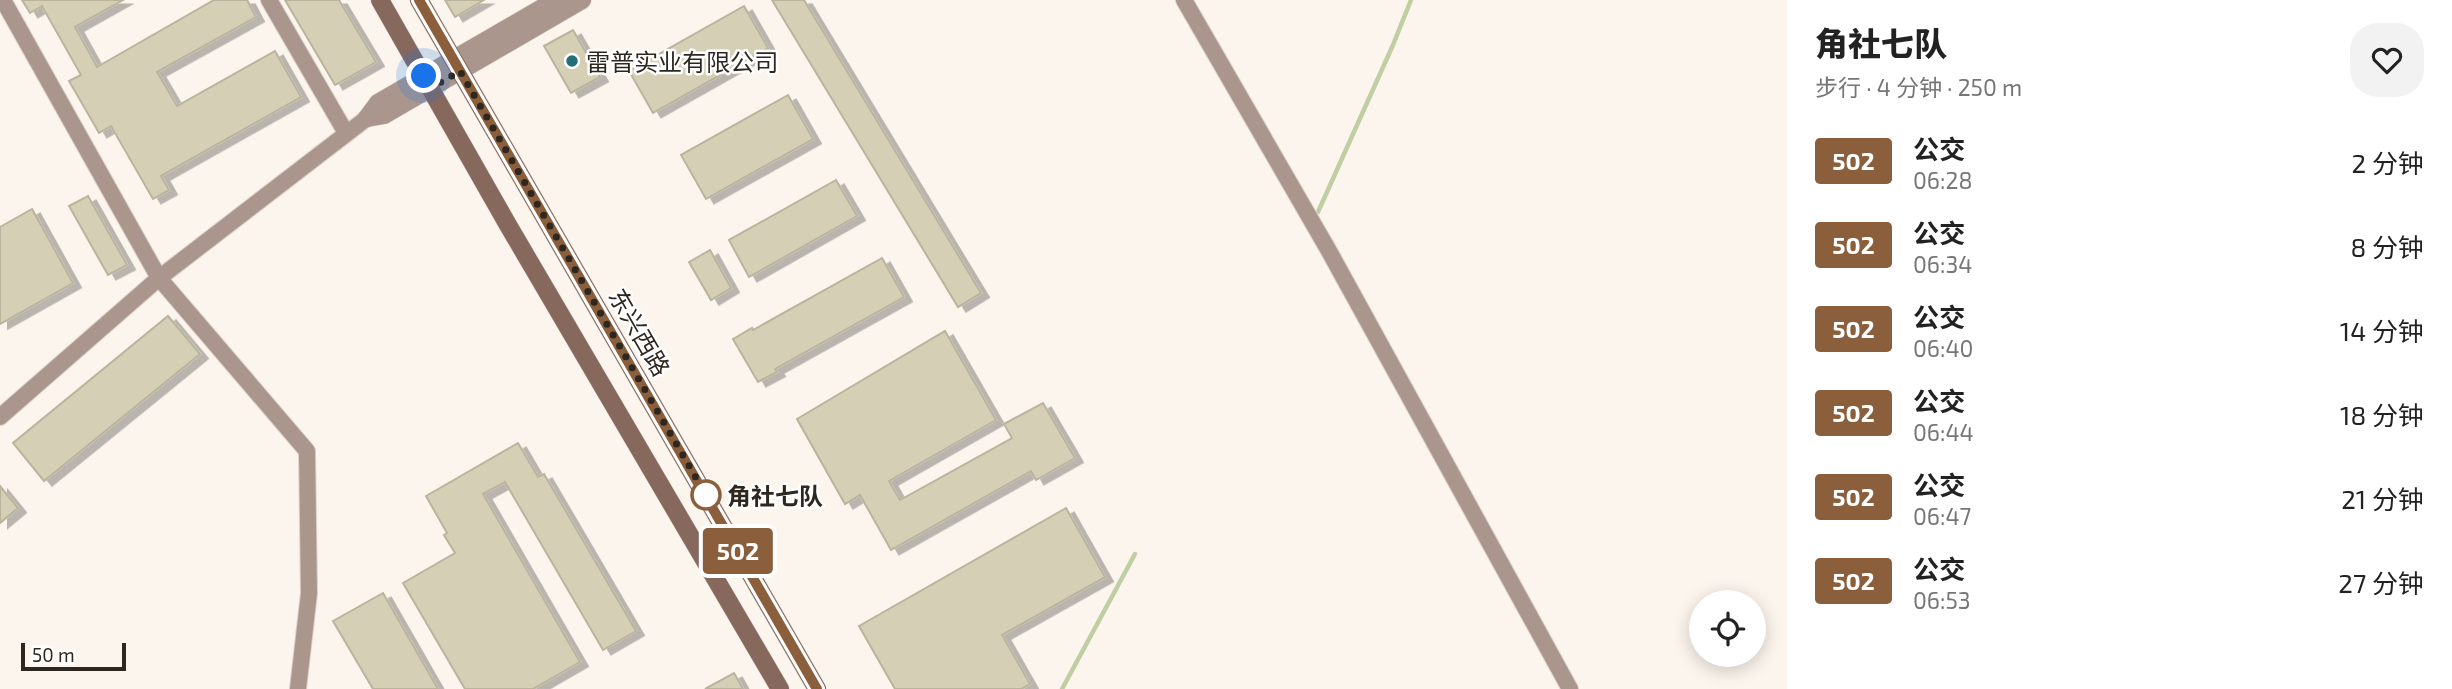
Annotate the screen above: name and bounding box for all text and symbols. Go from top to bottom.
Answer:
text: 角社七队 [1815,23,1947,63]
button: heart [2350,23,2424,97]
place label: 雷普实业有限公司 [586,47,778,76]
marker: 雷普实业有限公司 [564,53,580,69]
your location [406,58,441,93]
text: 步行 · 4 分钟 · 250 m [1815,73,2022,101]
text: 公交 [1913,133,1965,164]
text: 502 [1832,146,1875,175]
text: 2 分钟 [2352,147,2424,178]
text: 06:28 [1913,166,1972,194]
text: 公交 [1913,217,1965,248]
text: 502 [1832,230,1875,259]
text: 8 分钟 [2350,231,2424,262]
text: 06:34 [1913,250,1972,278]
street label: 东兴西路 [603,283,677,381]
text: 公交 [1913,301,1965,332]
text: 502 [1832,314,1875,343]
text: 14 分钟 [2340,315,2424,346]
text: 06:40 [1913,334,1973,362]
text: 公交 [1913,385,1965,416]
text: 502 [1832,398,1875,427]
text: 18 分钟 [2340,399,2424,430]
text: 06:44 [1913,418,1974,446]
text: 公交 [1913,469,1965,500]
marker: 角社七队 [691,480,721,510]
place label: 角社七队 [727,481,823,510]
text: 502 [1832,482,1875,511]
text: 21 分钟 [2341,483,2424,514]
text: 06:47 [1913,502,1971,530]
line badge: 502 [698,528,778,574]
text: 502 [717,536,759,565]
text: 公交 [1913,553,1965,584]
text: 502 [1832,566,1875,595]
text: 27 分钟 [2338,567,2424,598]
text: 06:53 [1913,586,1971,614]
map controls [1689,590,1766,667]
button: locate [1689,590,1766,667]
scale bar [21,640,126,672]
text: 50 m [32,643,75,666]

